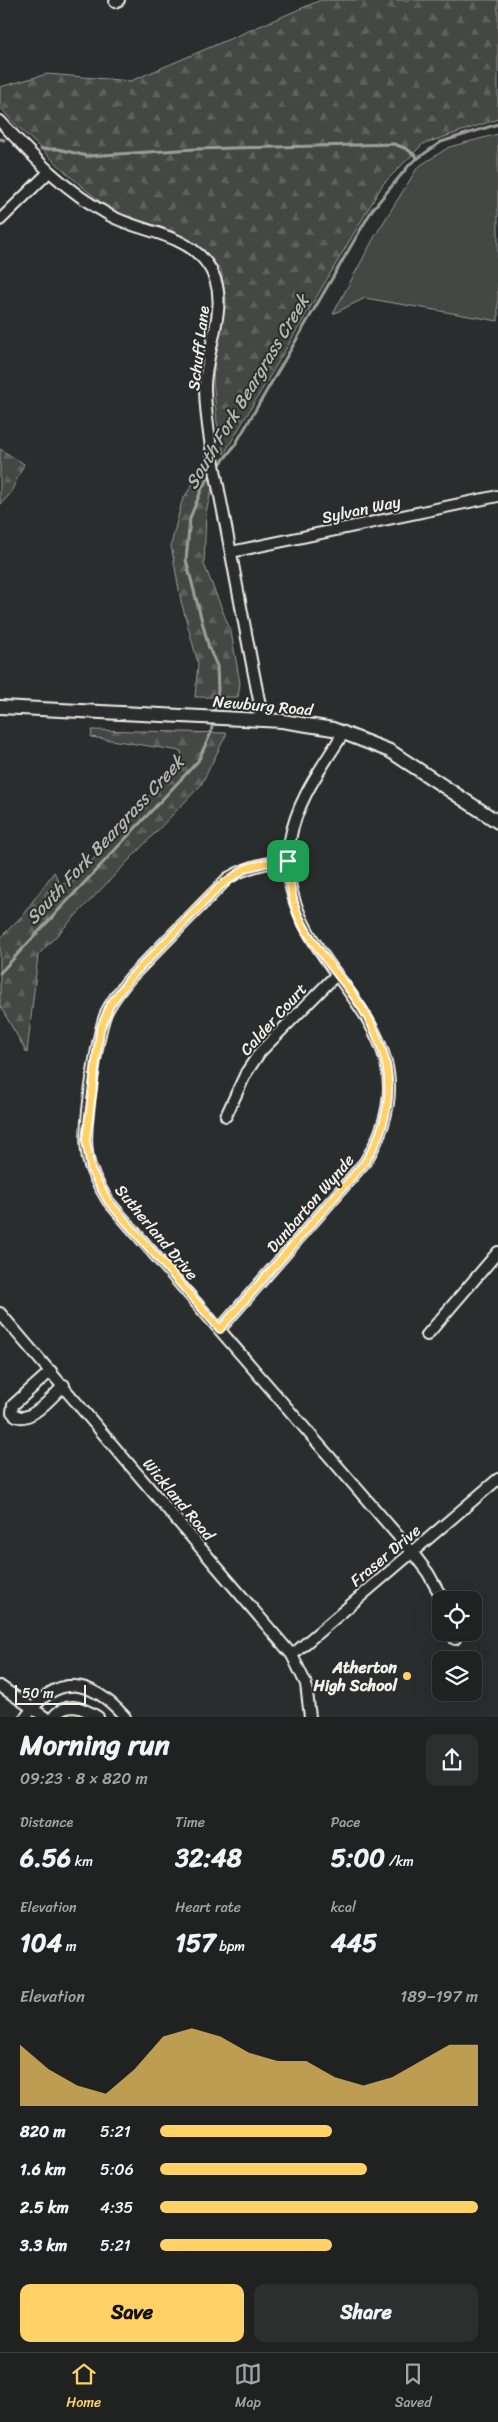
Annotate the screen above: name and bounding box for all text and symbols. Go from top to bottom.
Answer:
water label: South Fork Beargrass Creek [176,286,319,495]
street label: Schuff Lane [179,304,218,392]
street label: Sylvan Way [319,487,404,532]
street label: Newburg Road [212,687,316,724]
water label: South Fork Beargrass Creek [18,746,194,932]
pin [267,840,309,882]
icon: arrive [274,847,302,875]
street label: Calder Court [232,976,314,1062]
street label: Dunbarton Wynde [259,1147,362,1259]
street label: Sutherland Drive [107,1177,206,1287]
street label: Wickland Road [135,1451,223,1549]
street label: Fraser Drive [343,1517,428,1594]
map controls [432,1591,482,1701]
button: locate [432,1591,482,1641]
button: layers [432,1651,482,1701]
place label: Atherton High School [312,1653,398,1700]
marker: Atherton High School [401,1670,413,1682]
text: 50 m [22,1681,54,1706]
scale bar [15,1682,86,1705]
text: Morning run [20,1720,170,1769]
button: share [426,1734,478,1786]
text: 09:23 · 8 × 820 m [20,1764,148,1793]
text: Distance [20,1810,73,1835]
text: Time [175,1810,205,1835]
text: Pace [331,1810,360,1835]
text: 6.56 [20,1835,71,1880]
text: 32:48 [175,1835,242,1880]
text: 5:00 [331,1835,385,1880]
text: km [71,1849,93,1874]
text: /km [385,1849,414,1874]
text: Elevation [20,1895,77,1920]
text: Heart rate [175,1895,241,1920]
text: kcal [331,1895,356,1920]
text: 104 [20,1920,62,1965]
text: 157 [175,1920,216,1965]
text: 445 [331,1920,377,1965]
text: m [62,1934,77,1959]
text: bpm [216,1934,245,1959]
text: Elevation [20,1982,85,2011]
text: 189–197 m [400,1982,478,2011]
text: 820 m [20,2117,65,2146]
text: 5:21 [100,2117,131,2146]
text: 1.6 km [20,2155,66,2184]
text: 5:06 [100,2155,134,2184]
text: 2.5 km [20,2193,69,2222]
text: 4:35 [100,2193,133,2222]
text: 3.3 km [20,2231,67,2260]
text: 5:21 [100,2231,131,2260]
button: Save [20,2284,244,2342]
button: Share [254,2284,478,2342]
tab: Home [66,2360,101,2415]
tab: Map [234,2360,262,2415]
tab: Saved [395,2360,432,2415]

